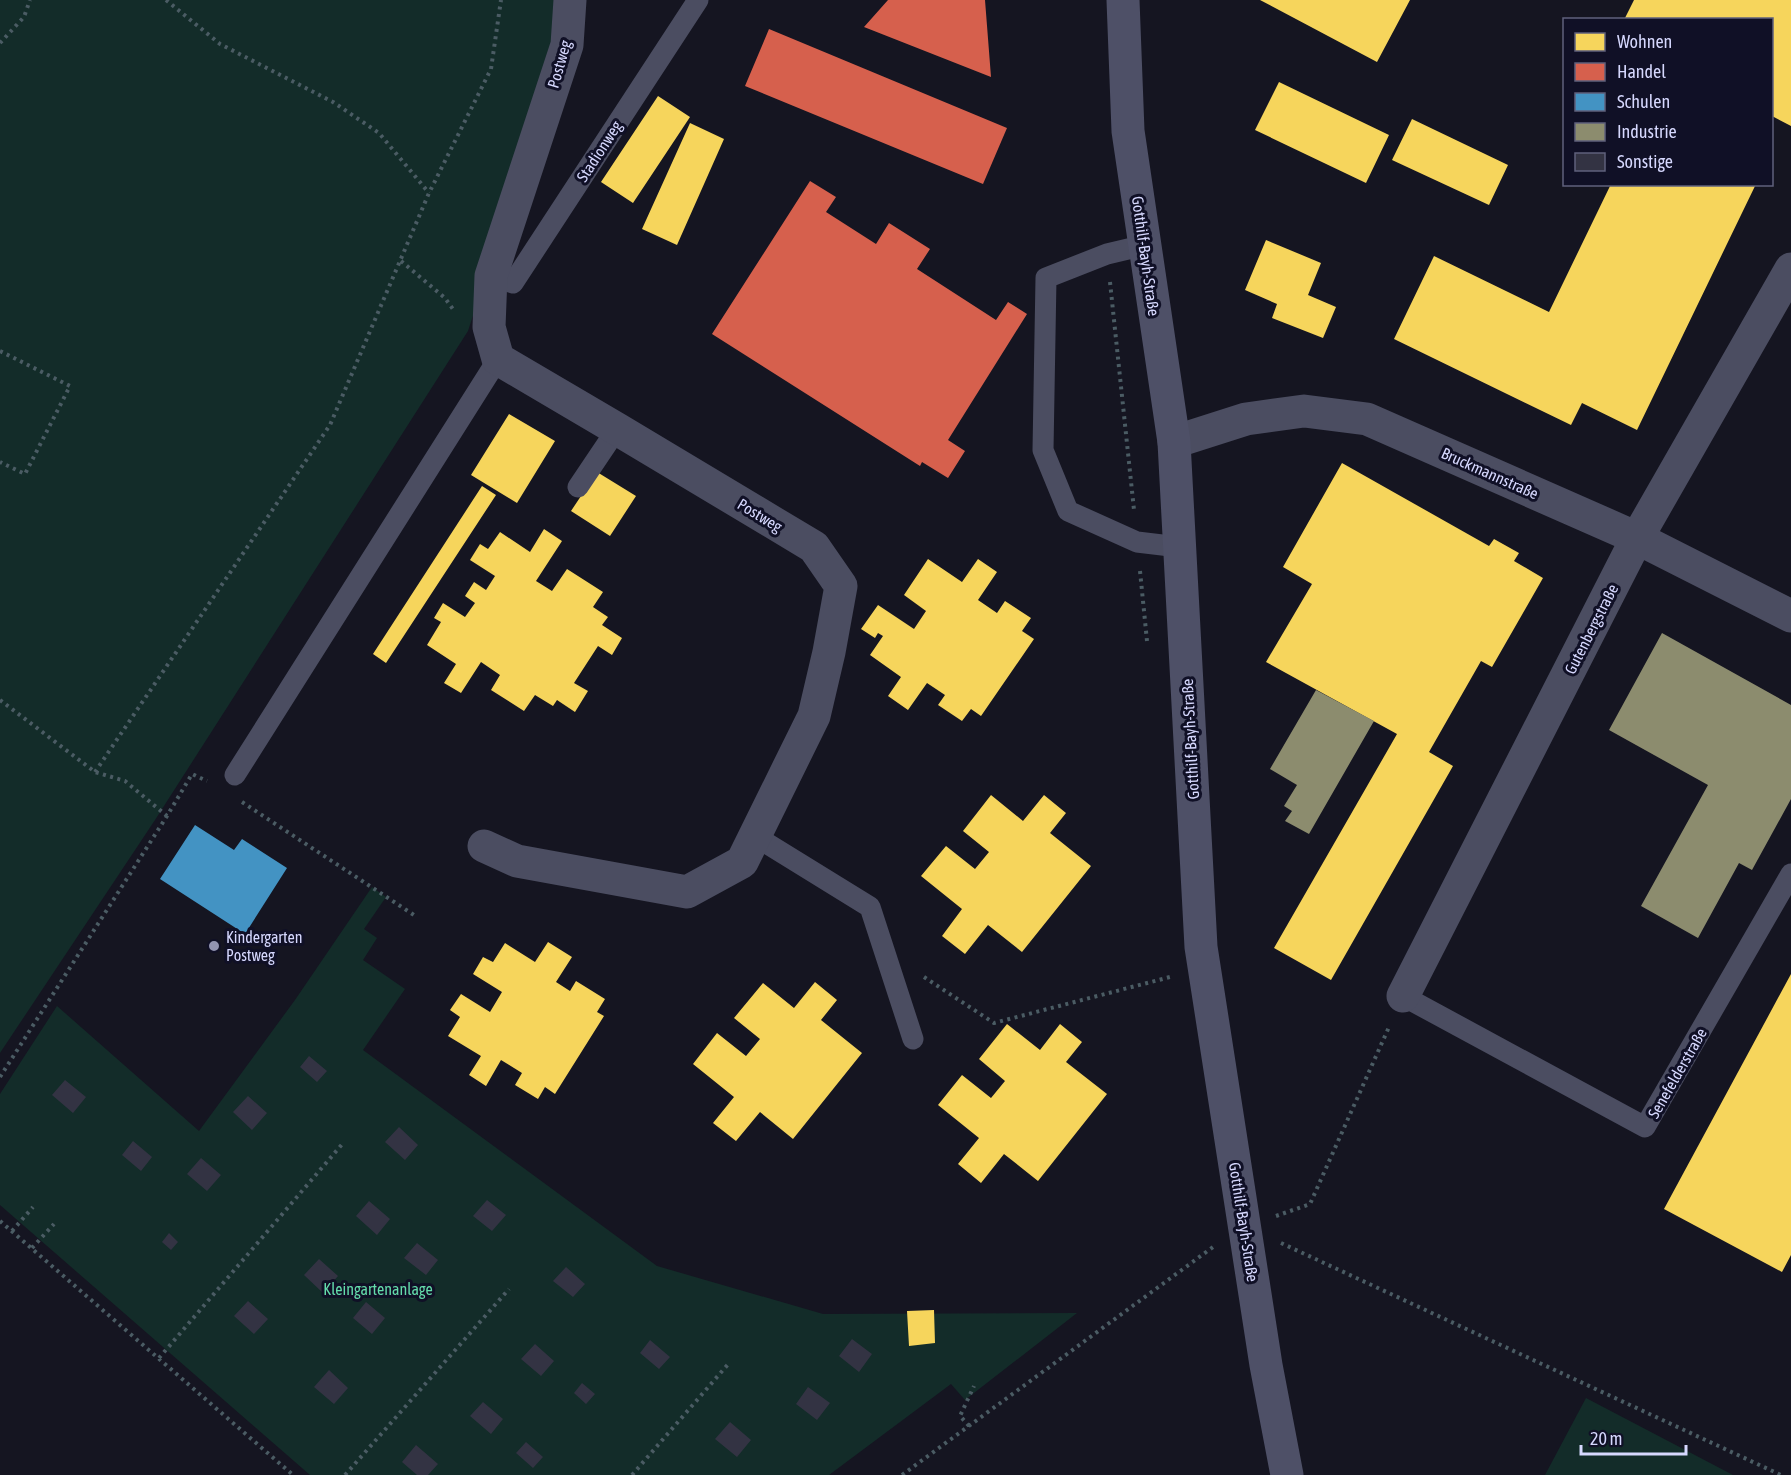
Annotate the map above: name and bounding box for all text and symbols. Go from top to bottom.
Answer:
legend [1563,18,1773,186]
text: Wohnen [1617,31,1672,52]
street label: Postweg [544,38,575,90]
text: Handel [1617,61,1666,82]
text: Schulen [1617,91,1670,112]
street label: Stadionweg [573,117,626,185]
text: Industrie [1617,121,1677,142]
text: Sonstige [1617,151,1673,172]
street label: Gotthilf-Bayh-Straße [1128,195,1163,317]
street label: Bruckmannstraße [1439,444,1541,502]
street label: Postweg [734,495,786,536]
street label: Gutenbergstraße [1561,581,1622,677]
street label: Gotthilf-Bayh-Straße [1178,678,1203,800]
place label: Kindergarten Postweg [226,928,302,965]
marker: Kindergarten Postweg [207,939,221,953]
street label: Senefelderstraße [1644,1025,1710,1121]
street label: Gotthilf-Bayh-Straße [1225,1161,1262,1283]
park label: Kleingartenanlage [323,1280,433,1299]
scale bar [1581,1418,1686,1456]
text: 20 m [1590,1428,1622,1449]

